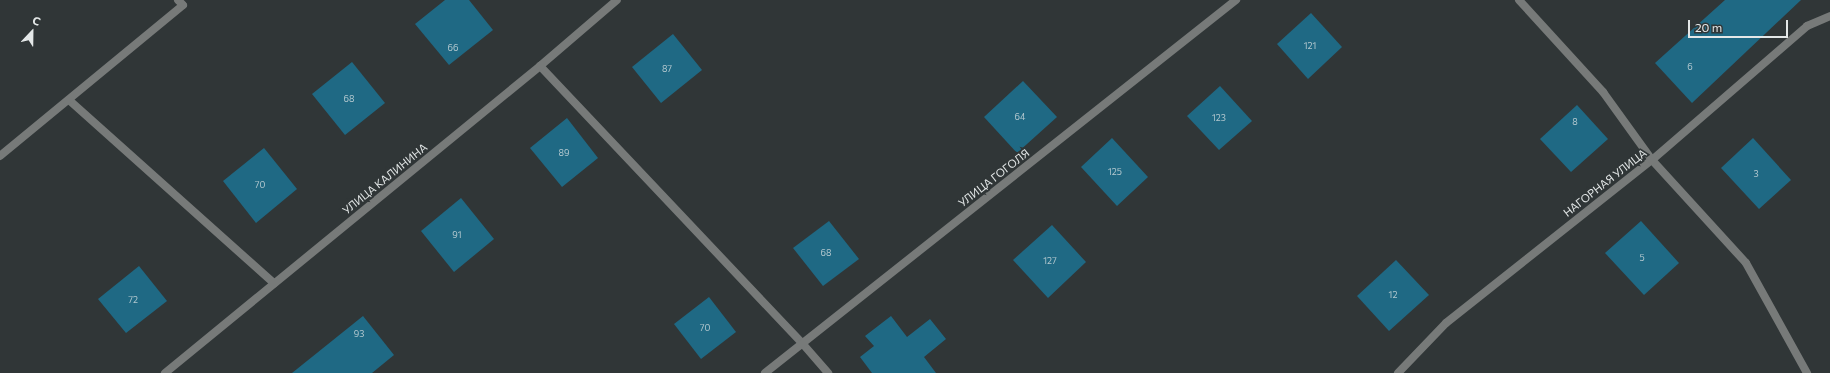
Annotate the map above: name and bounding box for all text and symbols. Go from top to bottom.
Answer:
north arrow [12,12,52,52]
scale bar [1690,12,1790,38]
text: С [31,13,43,28]
text: 20 m [1695,20,1722,34]
house number: 121 [1304,41,1316,51]
house number: 66 [448,43,458,53]
house number: 6 [1687,62,1693,72]
house number: 87 [662,64,672,74]
house number: 68 [344,94,354,104]
house number: 64 [1015,112,1025,122]
house number: 123 [1212,113,1226,123]
house number: 8 [1572,117,1578,127]
street label: УЛИЦА КАЛИНИНА [340,141,430,217]
street label: УЛИЦА ГОГОЛЯ [956,146,1032,210]
street label: НАГОРНАЯ УЛИЦА [1561,146,1649,220]
house number: 89 [559,148,569,158]
house number: 125 [1108,167,1122,177]
house number: 3 [1753,169,1759,179]
house number: 70 [255,180,265,190]
house number: 91 [452,230,462,240]
house number: 68 [821,248,831,258]
house number: 5 [1639,253,1645,263]
house number: 127 [1043,256,1057,266]
house number: 12 [1389,290,1397,300]
house number: 72 [128,295,138,305]
house number: 70 [700,323,710,333]
house number: 93 [354,329,364,339]

